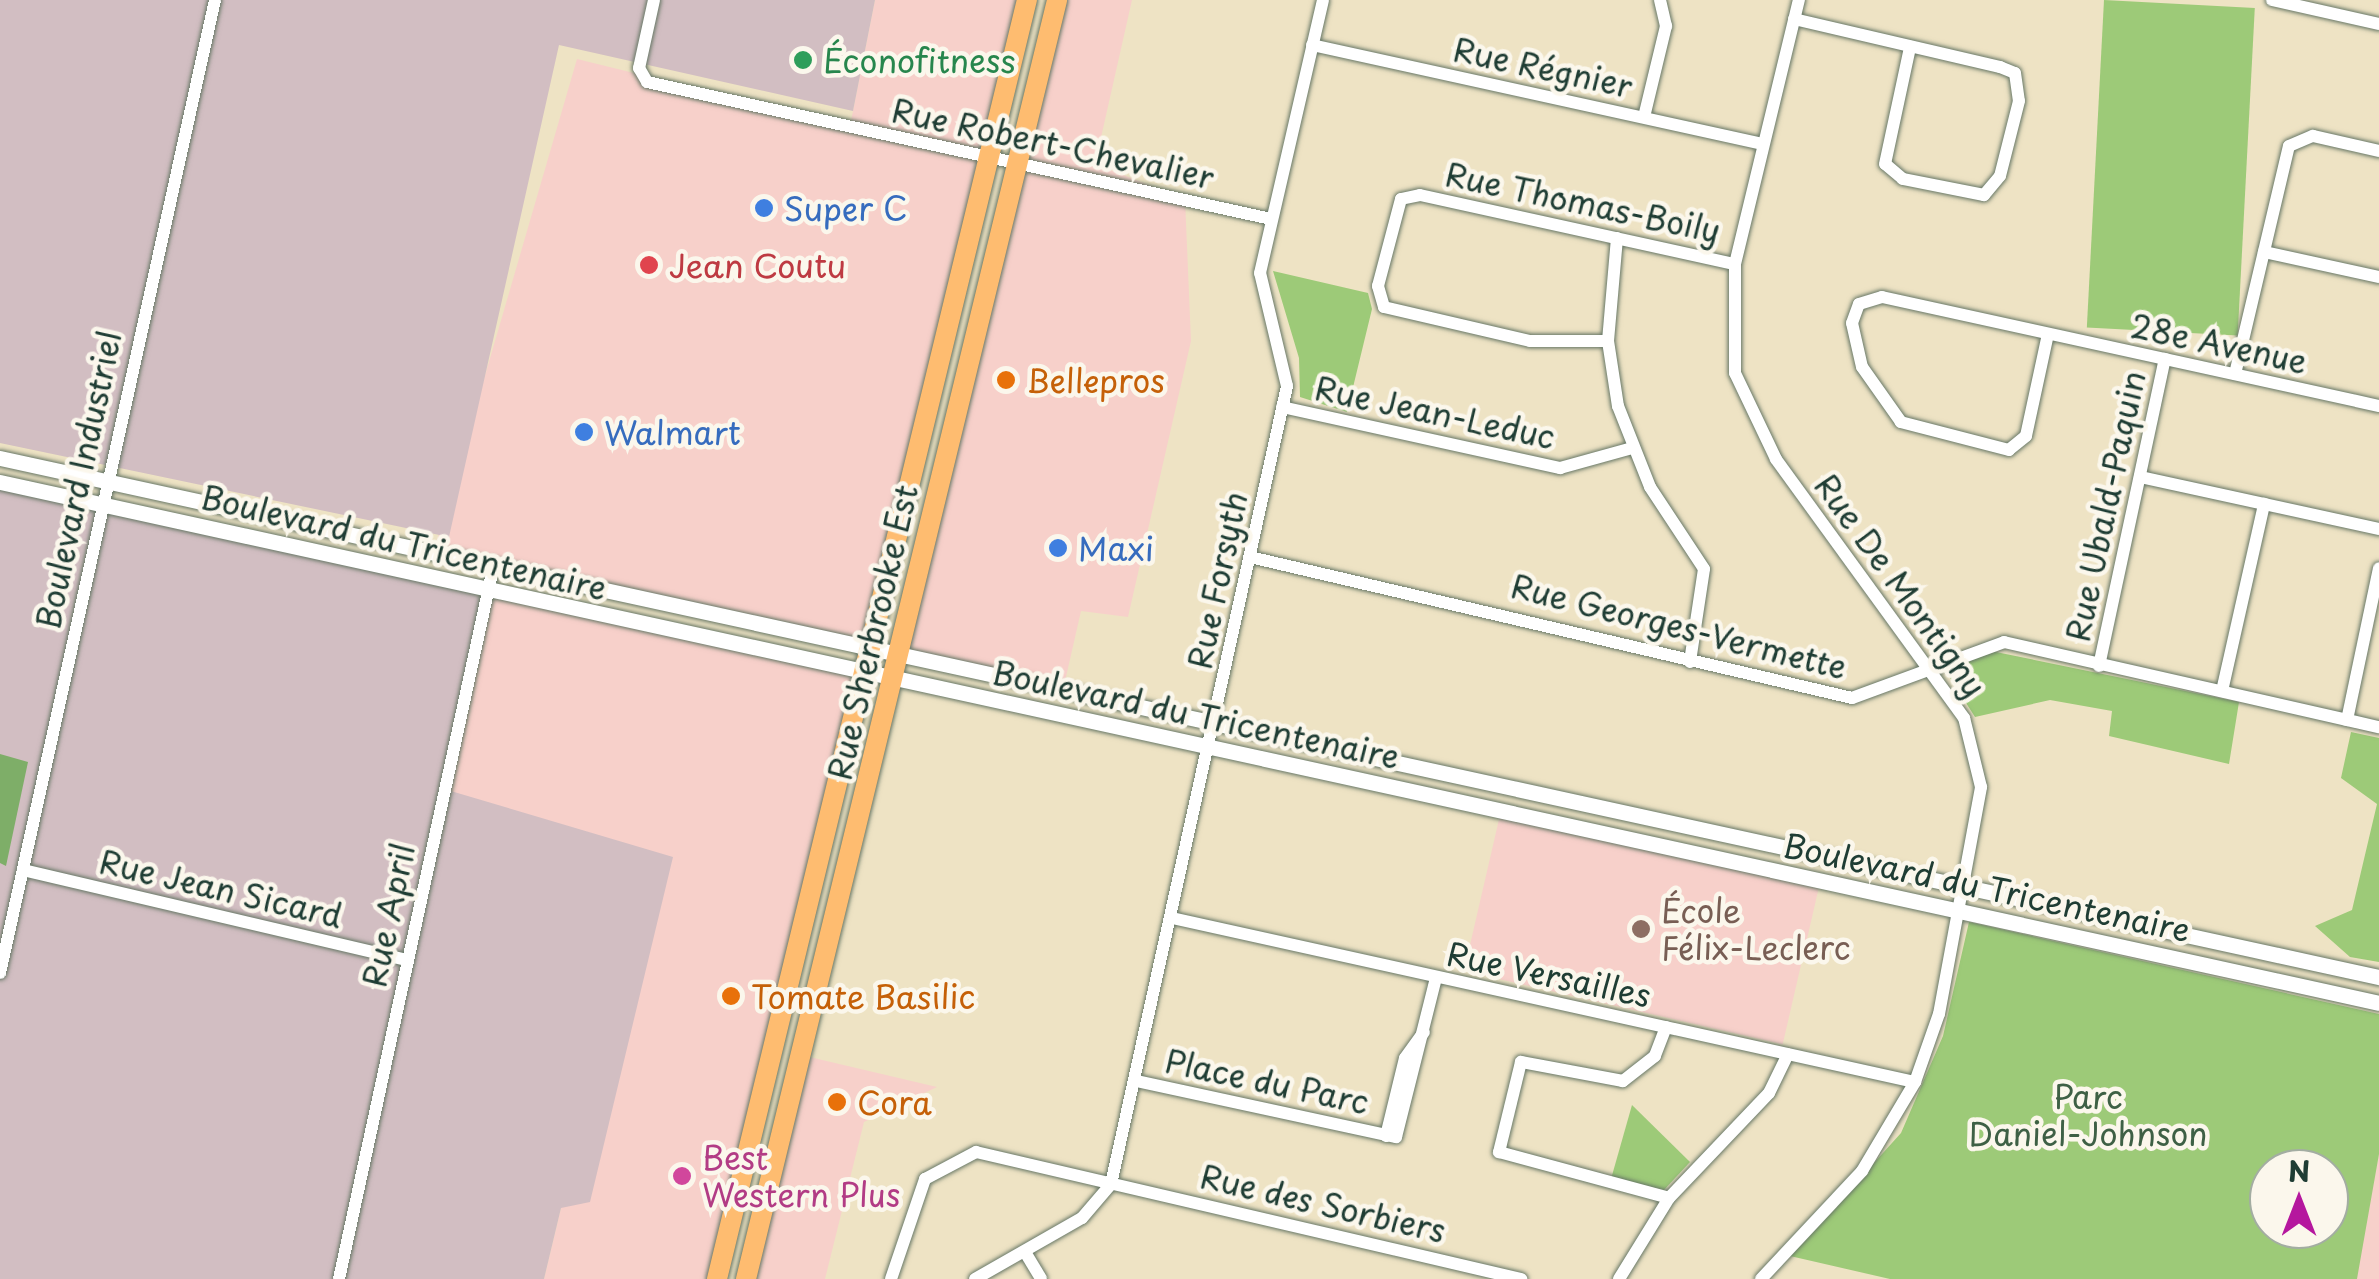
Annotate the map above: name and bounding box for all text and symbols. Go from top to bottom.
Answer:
street label: Rue Régnier [1448,29,1638,105]
place label: Éconofitness [823,41,1016,79]
marker: Éconofitness [792,49,814,71]
street label: Rue Robert-Chevalier [887,90,1219,196]
street label: Rue Thomas-Boily [1441,154,1725,250]
place label: Super C [784,189,909,227]
marker: Super C [753,197,775,219]
place label: Jean Coutu [669,246,846,284]
marker: Jean Coutu [638,254,660,276]
street label: 28e Avenue [2127,306,2311,380]
street label: Boulevard Industriel [28,327,128,633]
place label: Bellepros [1026,361,1165,399]
street label: Rue Ubald-Paquin [2057,365,2153,647]
street label: Rue Jean-Leduc [1310,367,1560,457]
marker: Bellepros [995,369,1017,391]
place label: Walmart [604,413,741,451]
marker: Walmart [573,421,595,443]
street label: Rue De Montigny [1807,465,1995,705]
street label: Boulevard du Tricentenaire [197,477,611,607]
street label: Rue Sherbrooke Est [819,479,925,785]
street label: Rue Forsyth [1179,486,1255,674]
place label: Maxi [1078,529,1154,567]
marker: Maxi [1047,537,1069,559]
street label: Rue Georges-Vermette [1506,565,1852,687]
street label: Boulevard du Tricentenaire [989,652,1403,776]
street label: Boulevard du Tricentenaire [1780,825,2194,949]
street label: Rue April [354,839,422,991]
street label: Rue Jean Sicard [93,841,349,935]
place label: École Félix-Leclerc [1661,892,1851,967]
marker: École Félix-Leclerc [1630,918,1652,940]
street label: Rue Versailles [1441,933,1657,1015]
place label: Tomate Basilic [751,977,975,1015]
marker: Tomate Basilic [720,985,742,1007]
street label: Place du Parc [1161,1040,1373,1122]
park label: Parc Daniel-Johnson [1969,1078,2207,1153]
place label: Cora [857,1083,932,1121]
marker: Cora [826,1091,848,1113]
place label: Best Western Plus [702,1139,901,1214]
north arrow [2249,1149,2349,1249]
text: N [2288,1149,2310,1192]
street label: Rue des Sorbiers [1195,1156,1451,1250]
marker: Best Western Plus [671,1165,693,1187]

